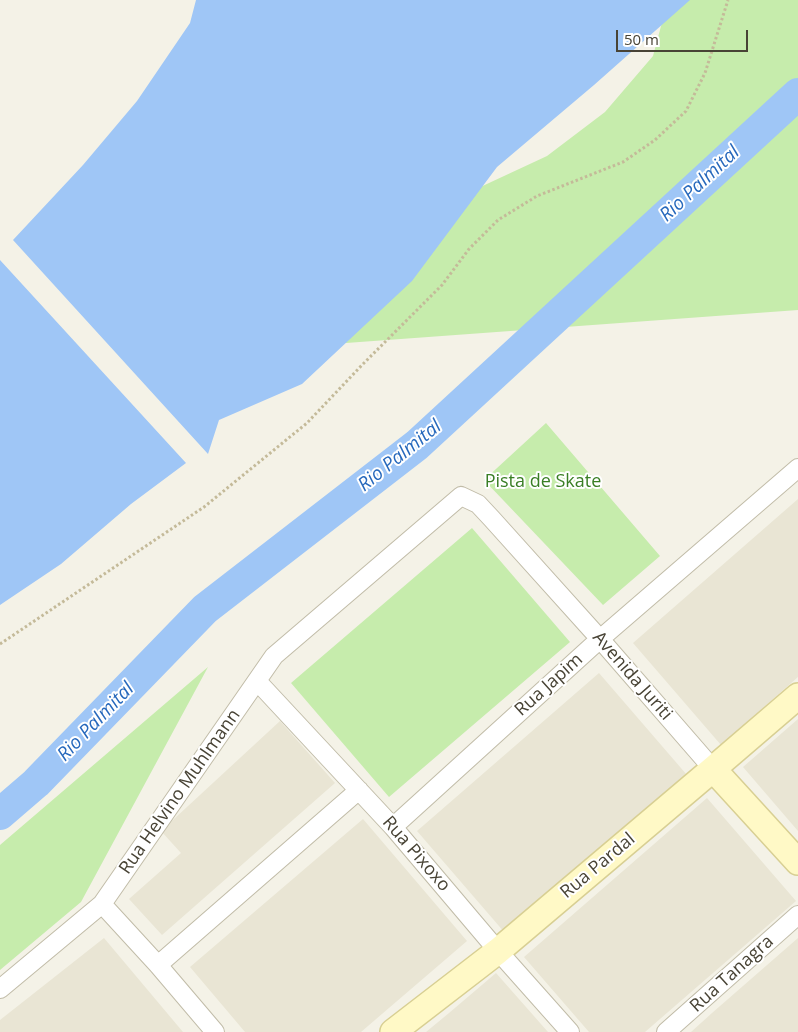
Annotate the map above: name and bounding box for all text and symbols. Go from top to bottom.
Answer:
scale bar [618,20,750,52]
text: 50 m [624,29,659,49]
water label: Rio Palmital [655,141,745,227]
water label: Rio Palmital [354,415,446,497]
park label: Pista de Skate [485,471,601,493]
street label: Avenida Juriti [588,627,676,725]
street label: Rua Japim [511,649,587,721]
water label: Rio Palmital [53,678,139,766]
street label: Rua Helvino Muhlmann [115,705,245,879]
street label: Rua Pixoxo [377,812,455,896]
street label: Rua Pardal [556,829,640,903]
street label: Rua Tanagra [686,931,778,1017]

